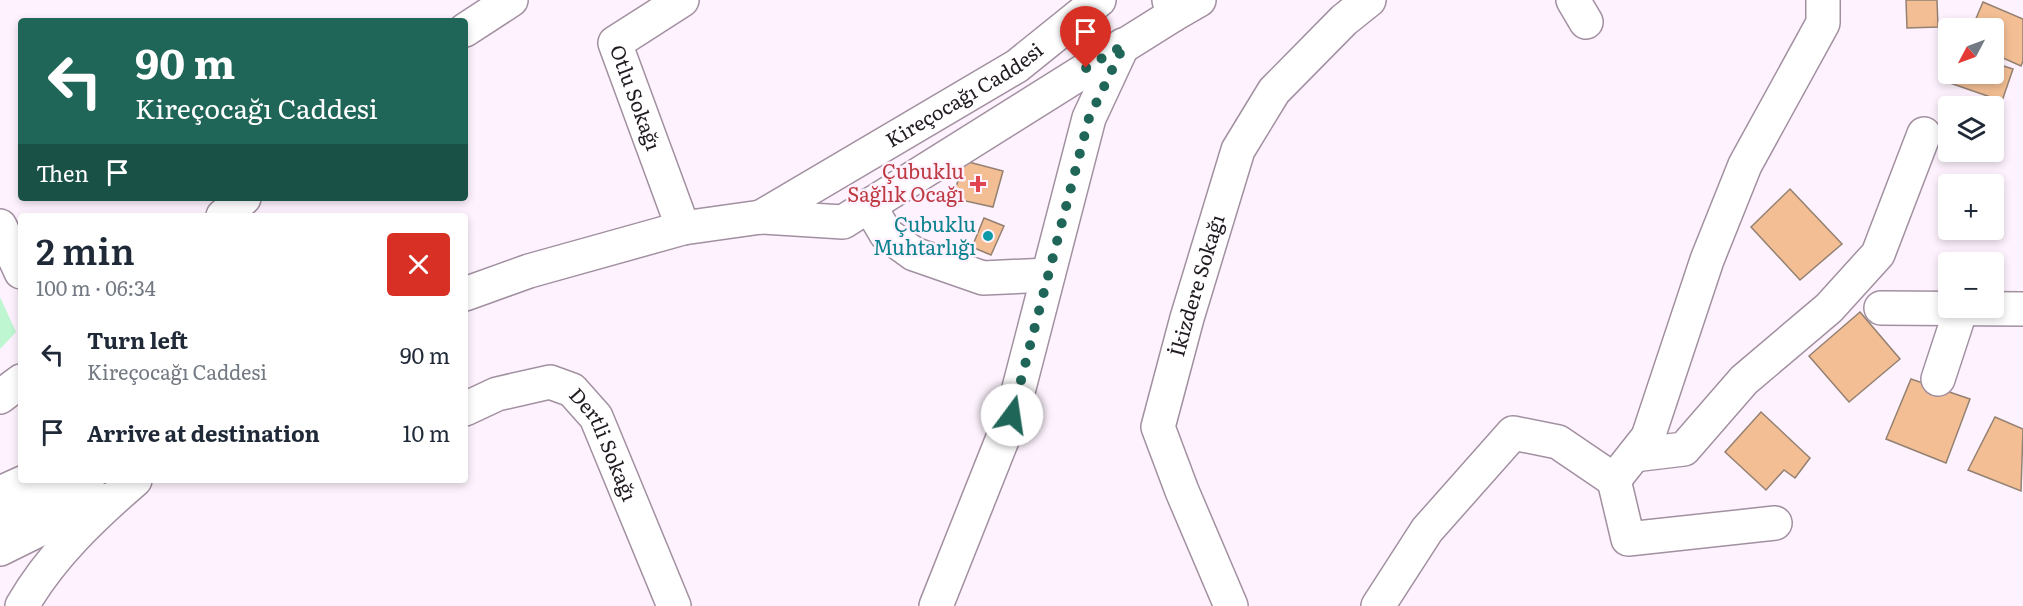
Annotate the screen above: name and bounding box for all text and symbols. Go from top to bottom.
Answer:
pin [1060,6,1111,68]
icon: arrive [1069,15,1102,48]
north arrow [1938,18,2004,84]
map controls [1938,18,2004,318]
text: 90 m [135,30,235,92]
street label: Kireçocağı Caddesi [879,34,1049,154]
street label: Otlu Sokağı [604,40,670,154]
icon: left [36,42,114,120]
text: Kireçocağı Caddesi [135,87,378,127]
button: layers [1938,96,2004,162]
place label: Çubuklu Sağlık Ocağı [847,155,964,208]
text: Then [36,156,89,189]
icon: arrive [101,156,134,189]
button: + [1938,174,2004,240]
marker: Çubuklu Sağlık Ocağı [969,175,987,193]
place label: Çubuklu Muhtarlığı [873,208,976,261]
street label: İkizdere Sokağı [1160,210,1231,360]
text: 2 min [36,223,135,276]
marker: Çubuklu Muhtarlığı [981,229,995,243]
button: close [387,233,450,296]
button: − [1938,252,2004,318]
text: 100 m · 06:34 [36,272,156,302]
text: Turn left [87,323,188,356]
icon: left [36,338,69,371]
text: 90 m [400,338,450,371]
text: Kireçocağı Caddesi [87,356,267,386]
street label: Dertli Sokağı [563,380,646,506]
position arrow [980,383,1044,447]
icon: arrive [36,416,69,449]
text: Arrive at destination [87,416,320,449]
text: 10 m [403,416,450,449]

